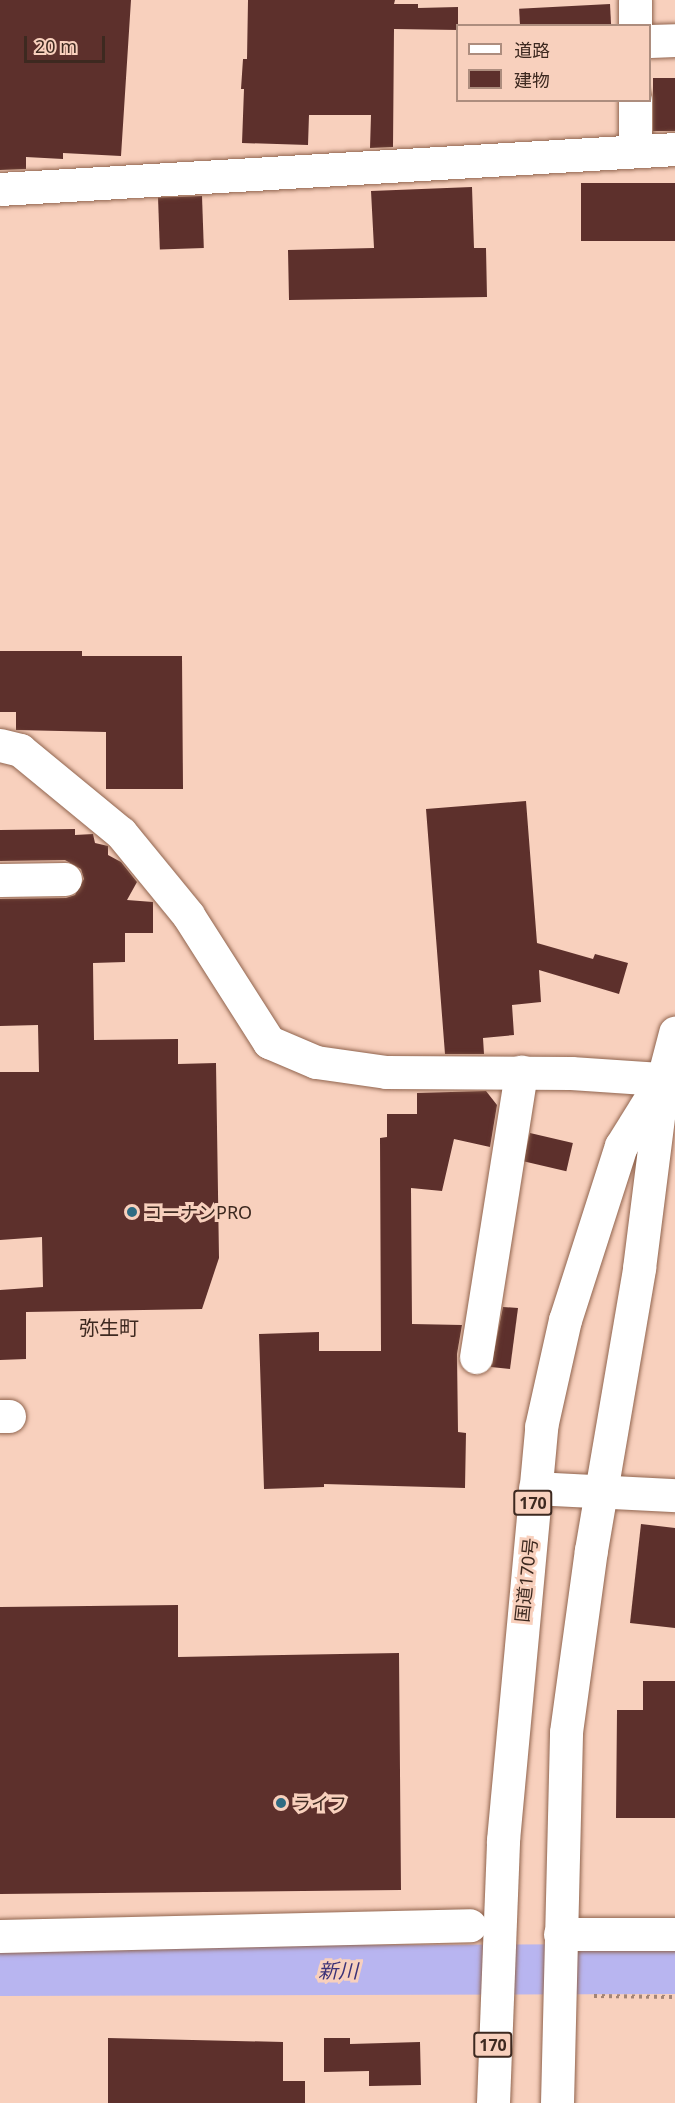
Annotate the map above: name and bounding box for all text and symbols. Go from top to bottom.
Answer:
scale bar [27,24,108,62]
legend [456,24,651,102]
text: 20 m [35,34,77,58]
text: 道路 [514,38,550,62]
text: 建物 [514,68,550,92]
place label: コーナンPRO [144,1201,252,1223]
marker: コーナンPRO [125,1205,139,1219]
district label: 弥生町 [79,1315,139,1339]
road number: 170 [512,1490,554,1516]
street label: 国道170号 [511,1537,541,1623]
place label: ライフ [293,1792,347,1814]
marker: ライフ [274,1796,288,1810]
water label: 新川 [318,1958,358,1982]
road number: 170 [472,2032,514,2058]

